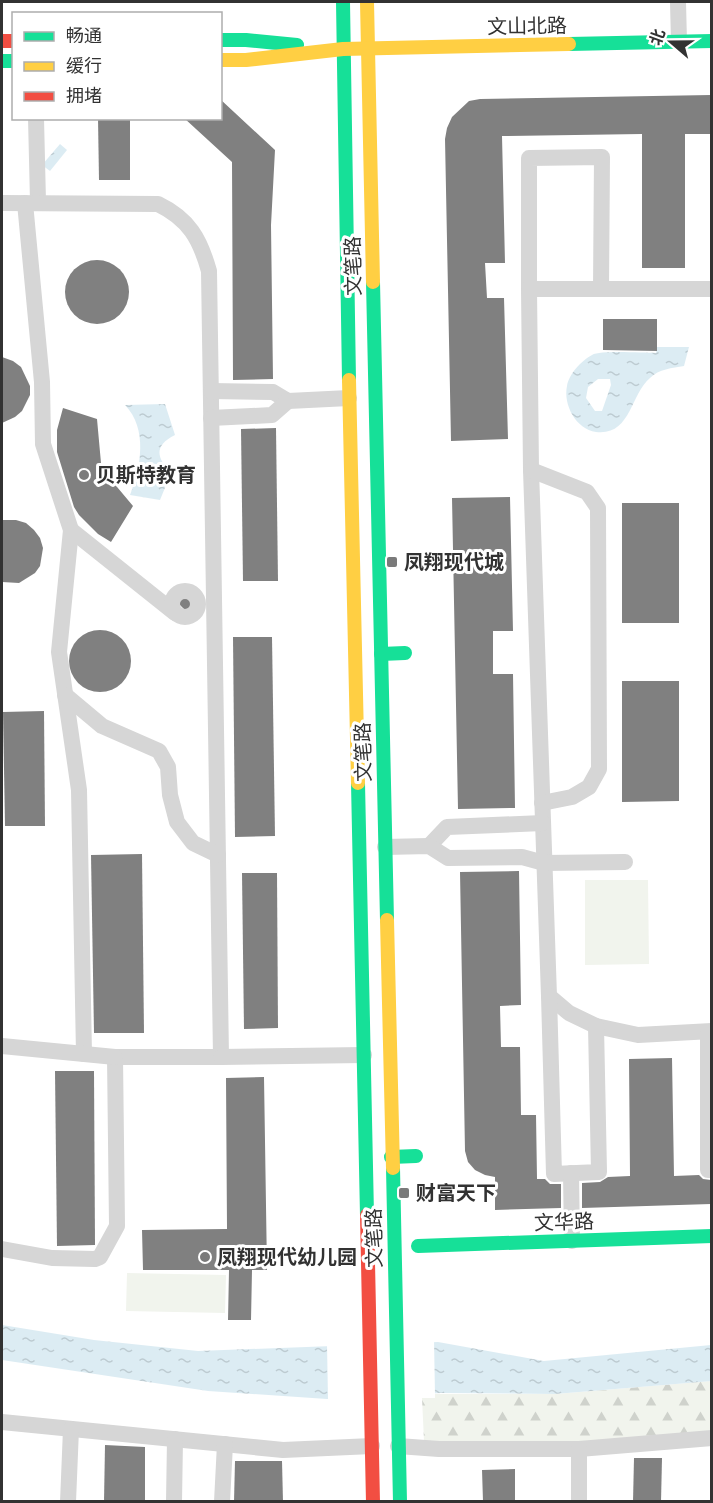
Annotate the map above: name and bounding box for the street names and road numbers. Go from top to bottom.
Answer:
street label: 文山北路 [487,13,567,39]
street label: 文笔路 [340,236,366,296]
street label: 文笔路 [350,722,376,782]
street label: 文笔路 [361,1208,387,1268]
street label: 文华路 [534,1209,594,1235]

